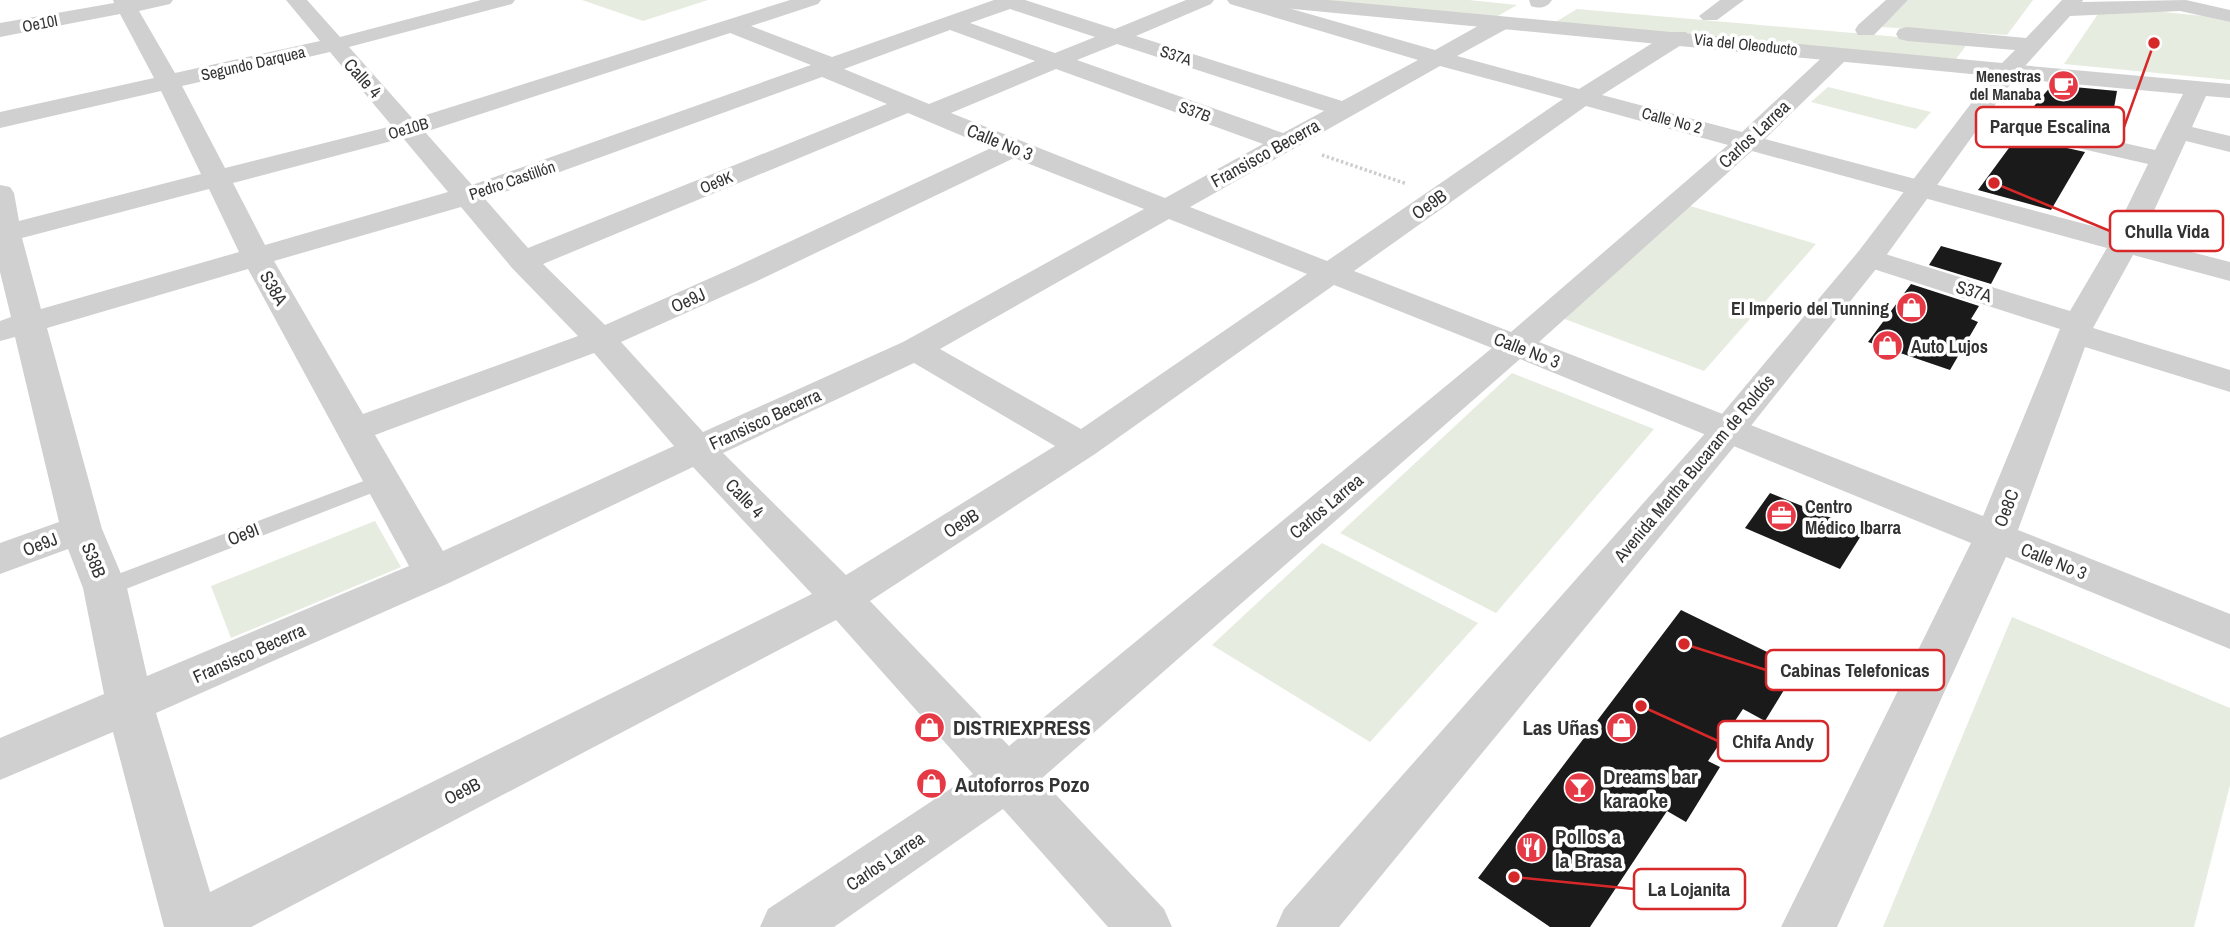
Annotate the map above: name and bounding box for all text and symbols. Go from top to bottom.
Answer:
street label: Oe10I [20,9,60,37]
street label: Via del Oleoducto [1693,28,1799,60]
street label: Segundo Darquea [199,40,308,86]
street label: S37A [1157,40,1195,70]
street label: Calle 4 [338,53,388,103]
place label: Menestras del Manaba [1970,65,2042,105]
cafe icon: Menestras del Manaba [2047,68,2081,102]
street label: Carlos Larrea [1713,94,1795,174]
street label: S37B [1176,95,1214,127]
street label: Calle No 2 [1640,101,1704,139]
callout: Parque Escalina [1976,107,2124,147]
street label: Oe10B [385,112,431,144]
street label: Fransisco Becerra [1206,113,1324,193]
text: Parque Escalina [1990,113,2111,139]
street label: Calle No 3 [963,118,1037,166]
street label: Pedro Castillón [466,155,558,205]
street label: Oe9K [696,165,736,198]
street label: Oe9B [1406,183,1452,225]
callout: Chulla Vida [2110,211,2223,251]
text: Chulla Vida [2125,218,2210,244]
street label: S38A [254,266,294,310]
street label: S37A [1953,274,1995,308]
street label: Oe9J [667,281,709,319]
shop icon: El Imperio del Tunning [1895,291,1929,325]
place label: El Imperio del Tunning [1731,296,1889,321]
street label: Calle No 3 [1490,326,1564,374]
shop icon: Auto Lujos [1871,329,1905,363]
place label: Auto Lujos [1911,334,1988,359]
street label: Avenida Martha Bucaram de Roldós [1607,369,1780,568]
street label: Fransisco Becerra [705,382,825,456]
street label: Carlos Larrea [1284,468,1368,544]
street label: Calle 4 [720,473,770,523]
street label: Oe8C [1987,486,2025,530]
place label: Centro Médico Ibarra [1805,494,1902,540]
office icon: Centro Médico Ibarra [1765,499,1799,533]
street label: Oe9B [938,502,984,544]
street label: Oe9I [224,517,262,551]
street label: Oe9J [19,526,61,562]
street label: Calle No 3 [2017,537,2091,585]
street label: S38B [76,539,112,582]
street label: Fransisco Becerra [189,617,309,689]
callout: Cabinas Telefonicas [1766,650,1944,690]
text: Cabinas Telefonicas [1780,657,1930,683]
shop icon: DISTRIEXPRESS [913,710,947,744]
shop icon: Las Uñas [1605,710,1639,744]
place label: DISTRIEXPRESS [953,713,1091,742]
place label: Las Uñas [1522,713,1599,742]
callout: Chifa Andy [1718,721,1828,761]
text: Chifa Andy [1732,728,1814,754]
place label: Dreams bar karaoke [1603,762,1698,815]
shop icon: Autoforros Pozo [915,767,949,801]
place label: Autoforros Pozo [955,770,1090,799]
street label: Oe9B [440,771,485,811]
bar icon: Dreams bar karaoke [1563,771,1597,805]
place label: Pollos a la Brasa [1555,822,1622,875]
street label: Carlos Larrea [841,826,929,896]
restaurant icon: Pollos a la Brasa [1515,831,1549,865]
callout: La Lojanita [1634,869,1745,909]
text: La Lojanita [1648,876,1730,902]

